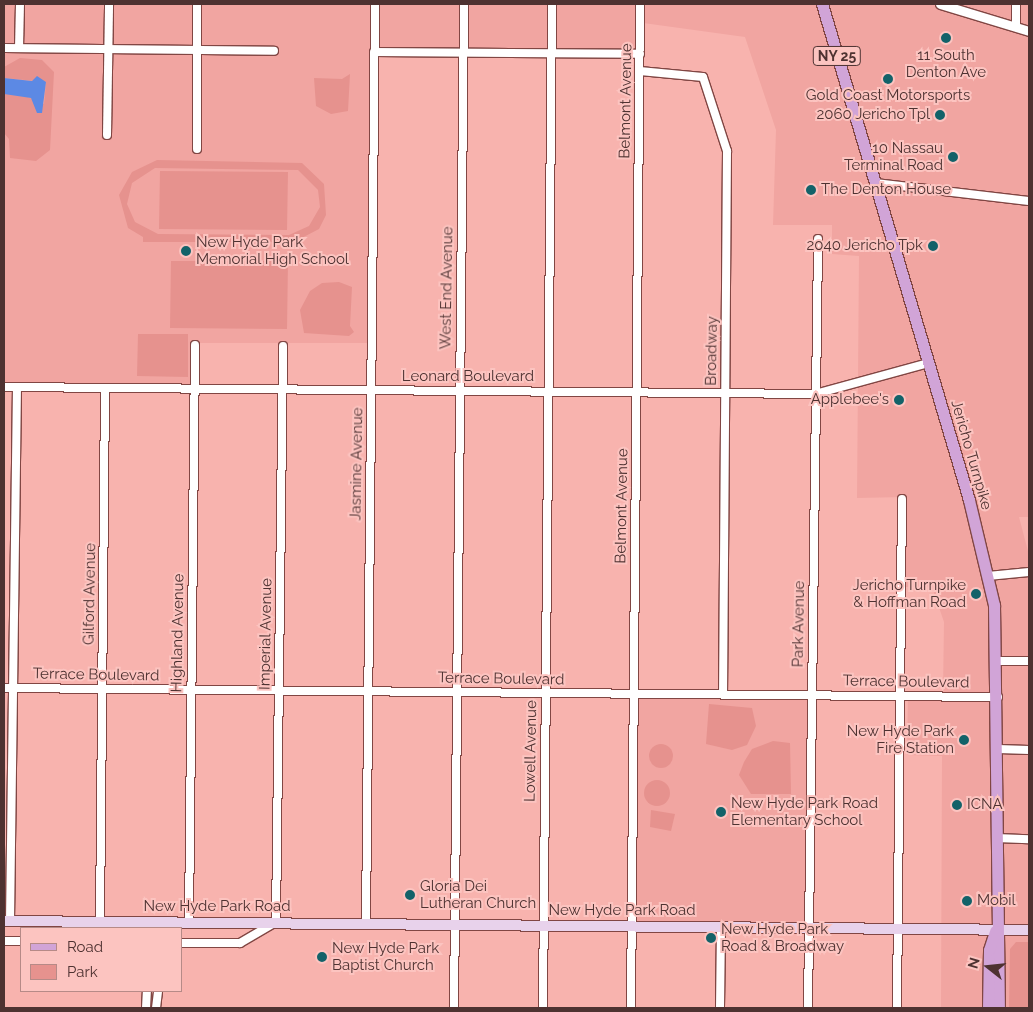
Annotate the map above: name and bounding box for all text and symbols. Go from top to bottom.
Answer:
marker: 11 South Denton Ave [940,32,952,44]
street label: Belmont Avenue [616,43,636,159]
road number: NY 25 [812,44,862,68]
place label: 11 South Denton Ave [906,46,986,81]
marker: Gold Coast Motorsports [882,73,894,85]
place label: Gold Coast Motorsports [806,87,970,105]
place label: 2060 Jericho Tpl [816,106,930,124]
marker: 2060 Jericho Tpl [934,109,946,121]
place label: 10 Nassau Terminal Road [844,139,943,174]
marker: 10 Nassau Terminal Road [947,151,959,163]
place label: The Denton House [821,181,951,199]
marker: The Denton House [805,184,817,196]
street label: West End Avenue [437,226,457,350]
place label: New Hyde Park Memorial High School [196,233,349,268]
place label: 2040 Jericho Tpk [806,237,923,255]
marker: 2040 Jericho Tpk [927,240,939,252]
marker: New Hyde Park Memorial High School [180,245,192,257]
street label: Broadway [702,316,722,386]
street label: Leonard Boulevard [402,368,534,386]
place label: Applebee's [811,391,889,409]
marker: Applebee's [893,394,905,406]
street label: Jericho Turnpike [947,398,995,512]
street label: Jasmine Avenue [347,407,367,521]
street label: Belmont Avenue [612,448,632,564]
street label: Gilford Avenue [80,543,100,645]
street label: Highland Avenue [168,573,188,693]
place label: Jericho Turnpike & Hoffman Road [852,576,966,611]
street label: Imperial Avenue [256,577,276,691]
street label: Park Avenue [789,580,809,668]
marker: Jericho Turnpike & Hoffman Road [970,588,982,600]
street label: Terrace Boulevard [33,665,159,685]
street label: Terrace Boulevard [438,669,564,689]
street label: Terrace Boulevard [843,672,969,692]
street label: Lowell Avenue [521,700,541,802]
place label: New Hyde Park Fire Station [846,722,954,757]
marker: New Hyde Park Fire Station [958,734,970,746]
place label: New Hyde Park Road Elementary School [731,794,878,829]
place label: ICNA [967,796,1003,814]
marker: ICNA [951,799,963,811]
marker: New Hyde Park Road Elementary School [715,806,727,818]
place label: Gloria Dei Lutheran Church [420,877,536,912]
marker: Gloria Dei Lutheran Church [404,889,416,901]
place label: Mobil [977,892,1016,910]
marker: Mobil [961,895,973,907]
street label: New Hyde Park Road [143,898,291,916]
street label: New Hyde Park Road [548,902,696,920]
place label: New Hyde Park Road & Broadway [721,920,844,955]
legend [20,927,182,992]
marker: New Hyde Park Road & Broadway [705,932,717,944]
text: Road [67,938,103,956]
place label: New Hyde Park Baptist Church [332,939,440,974]
north arrow [963,942,1013,992]
marker: New Hyde Park Baptist Church [316,951,328,963]
text: N [964,956,983,970]
text: Park [67,963,98,981]

